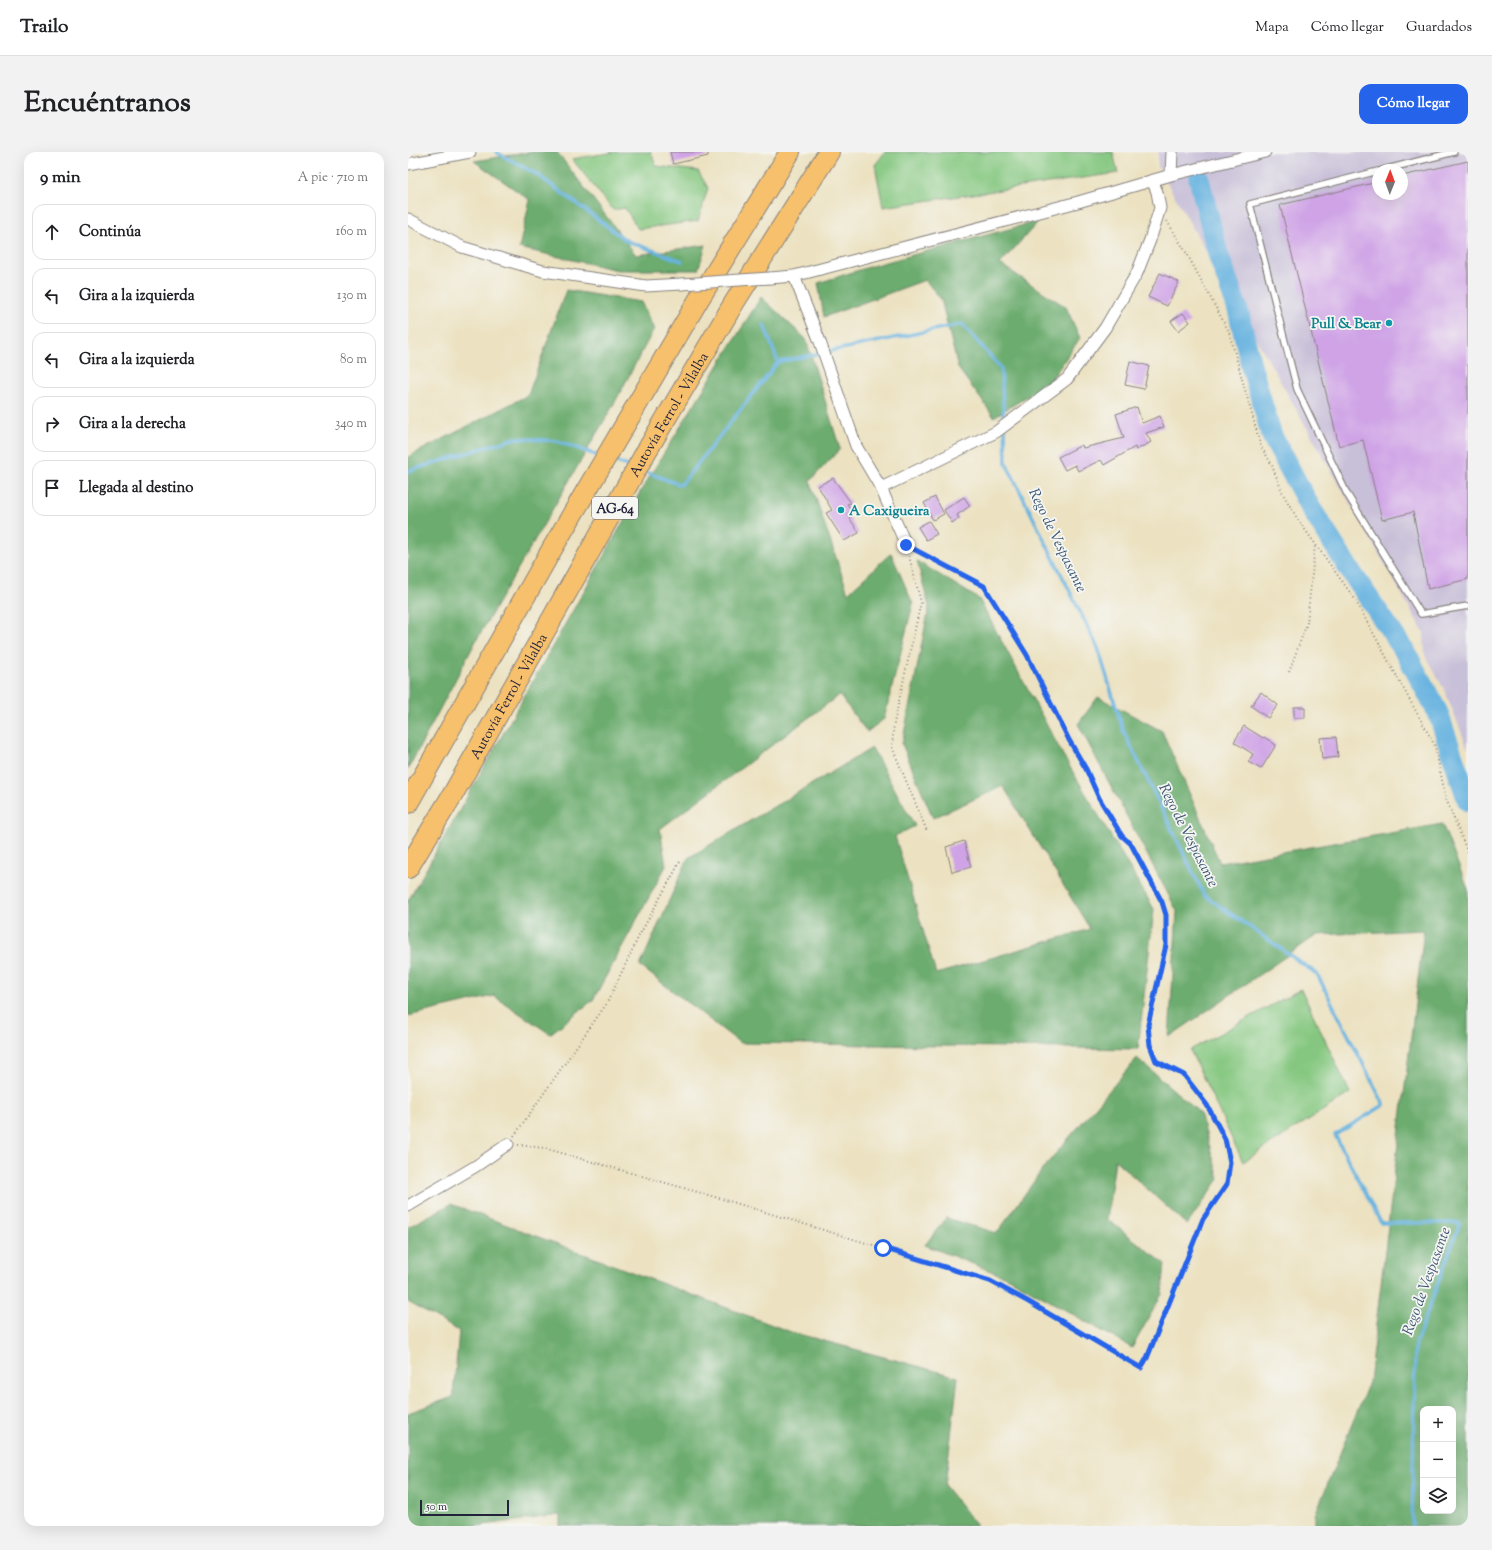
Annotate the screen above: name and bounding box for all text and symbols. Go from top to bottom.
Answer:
text: Trailo [20,14,68,41]
text: Mapa [1255,18,1289,38]
text: Cómo llegar [1311,18,1384,38]
text: Guardados [1406,18,1472,38]
text: Encuéntranos [24,84,191,124]
button: Cómo llegar [1359,84,1468,124]
north arrow [1372,164,1408,200]
text: 9 min [40,166,81,190]
text: A pie · 710 m [298,169,368,187]
icon: ahead [41,221,63,243]
text: Continúa [79,222,141,243]
text: 160 m [336,223,367,241]
icon: left [41,285,63,307]
text: Gira a la izquierda [79,286,195,307]
text: 130 m [337,287,367,305]
place label: Pull & Bear [1311,315,1382,335]
marker: Pull & Bear [1384,318,1394,328]
icon: left [41,349,63,371]
street label: Autovía Ferrol - Vilalba [626,349,715,482]
text: Gira a la izquierda [79,350,195,371]
text: 80 m [340,351,367,369]
icon: right [41,413,63,435]
text: Gira a la derecha [79,414,186,435]
text: 340 m [335,415,367,433]
icon: arrive [41,477,63,499]
text: Llegada al destino [79,478,194,499]
water label: Rego de Vespasante [1022,485,1091,596]
road number: AG-64 [592,497,638,519]
place label: A Caxigueira [849,502,930,522]
marker: A Caxigueira [836,505,846,515]
route end [897,536,915,554]
street label: Autovía Ferrol - Vilalba [466,630,554,764]
water label: Rego de Vespasante [1153,780,1223,891]
water label: Rego de Vespasante [1398,1225,1457,1338]
route start [874,1239,892,1257]
map controls [1420,1406,1456,1514]
button: + [1420,1406,1456,1442]
button: − [1420,1442,1456,1478]
button: layers [1420,1478,1456,1514]
scale bar [420,1498,509,1517]
text: 50 m [426,1499,447,1515]

